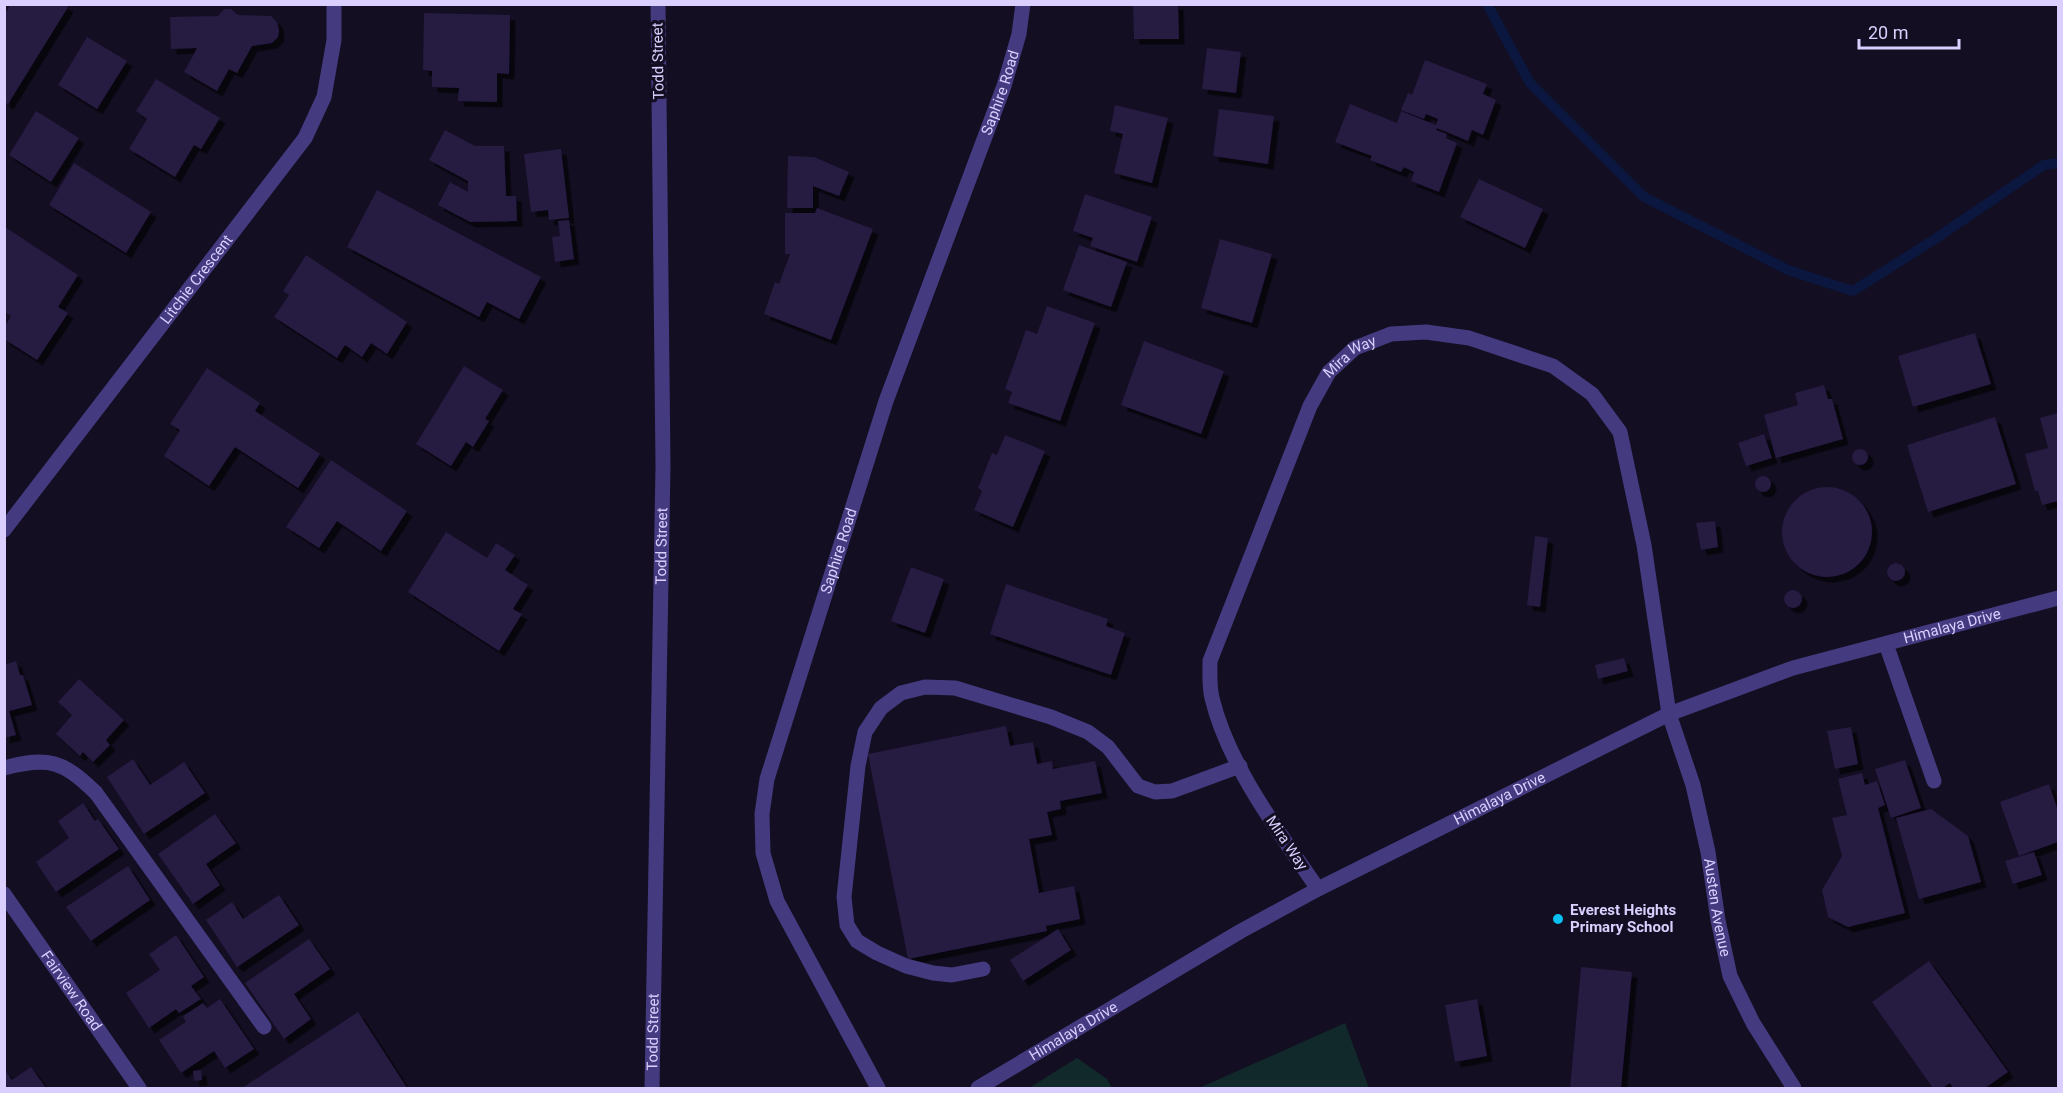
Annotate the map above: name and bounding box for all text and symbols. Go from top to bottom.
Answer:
scale bar [1859,12,1960,50]
street label: Todd Street [648,22,668,100]
text: 20 m [1868,22,1908,43]
street label: Saphire Road [977,48,1023,138]
street label: Litchie Crescent [157,231,236,328]
street label: Mira Way [1320,332,1379,382]
street label: Saphire Road [817,506,861,596]
street label: Todd Street [652,507,671,585]
street label: Himalaya Drive [1901,604,2003,647]
street label: Himalaya Drive [1451,768,1548,829]
street label: Mira Way [1262,812,1312,874]
street label: Austen Avenue [1700,857,1735,958]
place label: Everest Heights Primary School [1570,901,1677,936]
marker: Everest Heights Primary School [1551,912,1565,926]
street label: Fairview Road [37,947,105,1034]
street label: Todd Street [643,993,663,1071]
street label: Himalaya Drive [1026,998,1121,1064]

